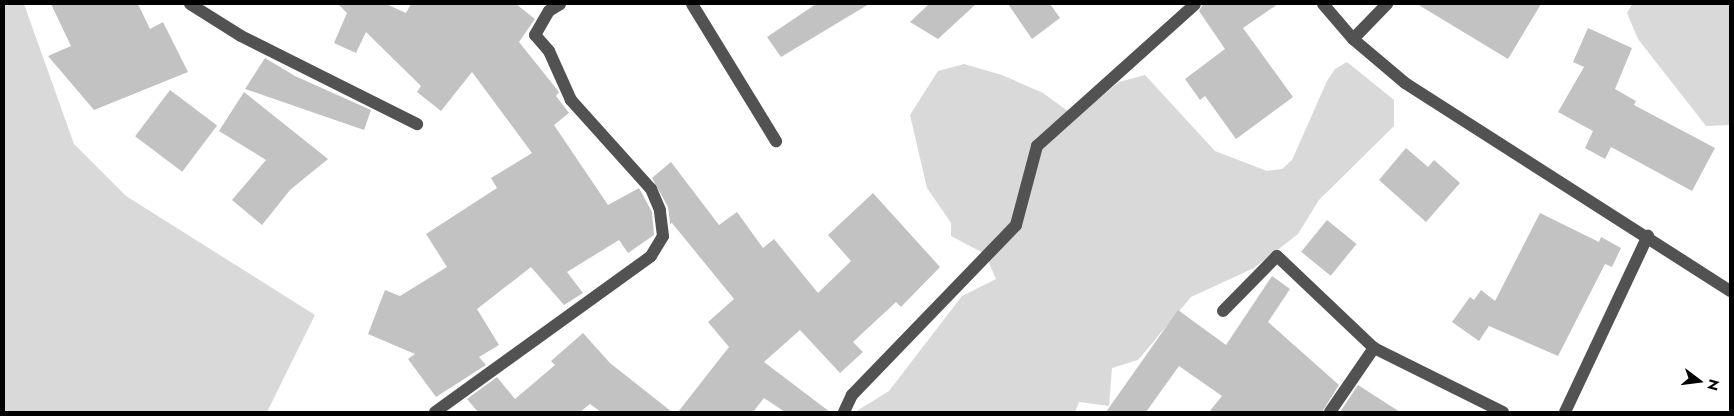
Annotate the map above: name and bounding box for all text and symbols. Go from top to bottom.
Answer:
north arrow [1674,356,1724,406]
text: N [1702,377,1725,393]

